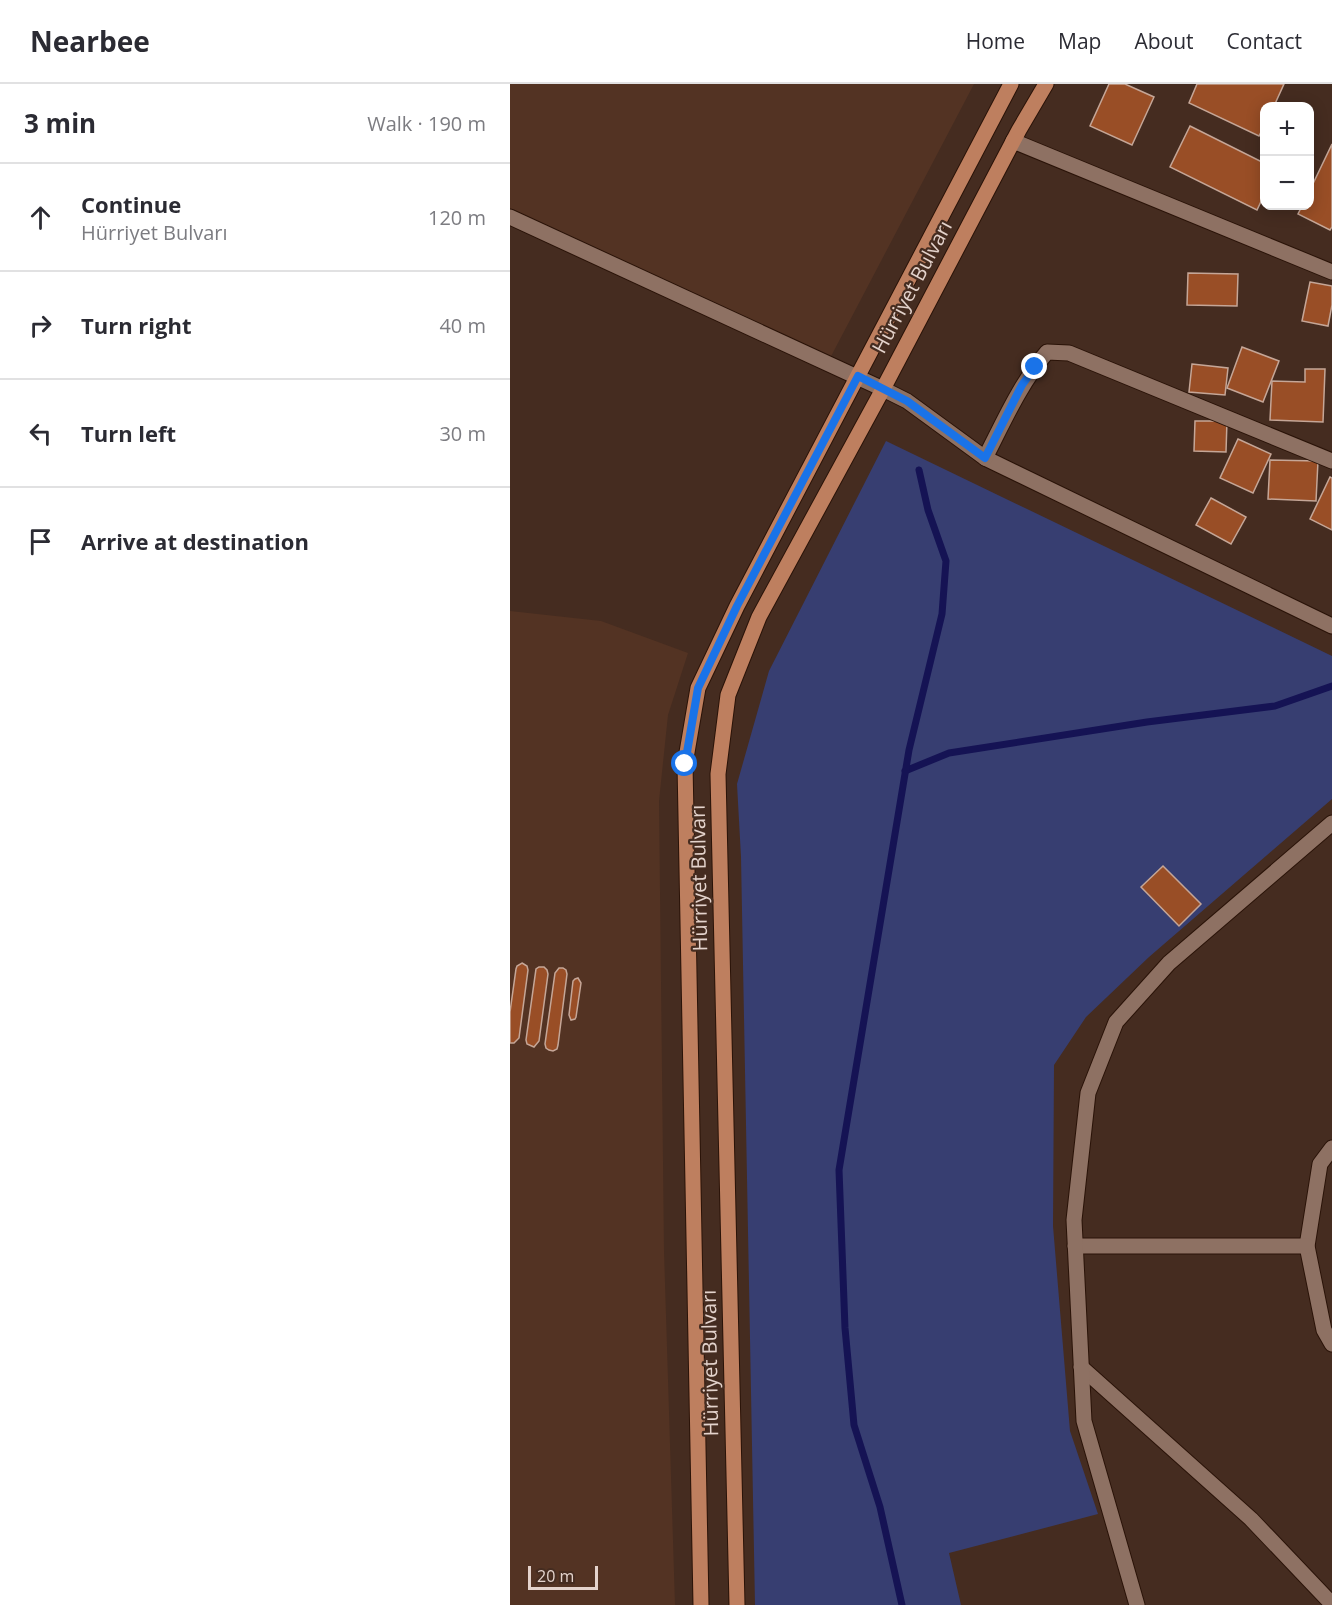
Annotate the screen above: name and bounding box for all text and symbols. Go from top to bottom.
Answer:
text: Nearbee [30,22,150,60]
text: Home [966,27,1025,55]
text: Map [1058,27,1101,55]
text: About [1134,27,1194,55]
text: Contact [1227,27,1302,55]
map controls [1260,102,1314,210]
button: + [1260,102,1314,156]
text: 3 min [24,105,96,141]
text: Walk · 190 m [367,110,486,137]
button: − [1260,156,1314,210]
text: Continue [81,189,181,219]
icon: ahead [24,201,57,234]
text: 120 m [428,204,486,231]
street label: Hürriyet Bulvarı [865,216,958,358]
text: Hürriyet Bulvarı [81,219,228,246]
icon: right [24,309,57,342]
text: Turn right [81,310,192,340]
text: 40 m [439,312,486,339]
route end [1021,353,1047,379]
icon: left [24,417,57,450]
text: Turn left [81,418,176,448]
text: 30 m [439,420,486,447]
icon: arrive [24,525,57,558]
text: Arrive at destination [81,526,309,556]
route start [671,750,697,776]
street label: Hürriyet Bulvarı [684,805,713,952]
street label: Hürriyet Bulvarı [695,1290,724,1437]
scale bar [528,1563,598,1590]
text: 20 m [537,1565,574,1587]

